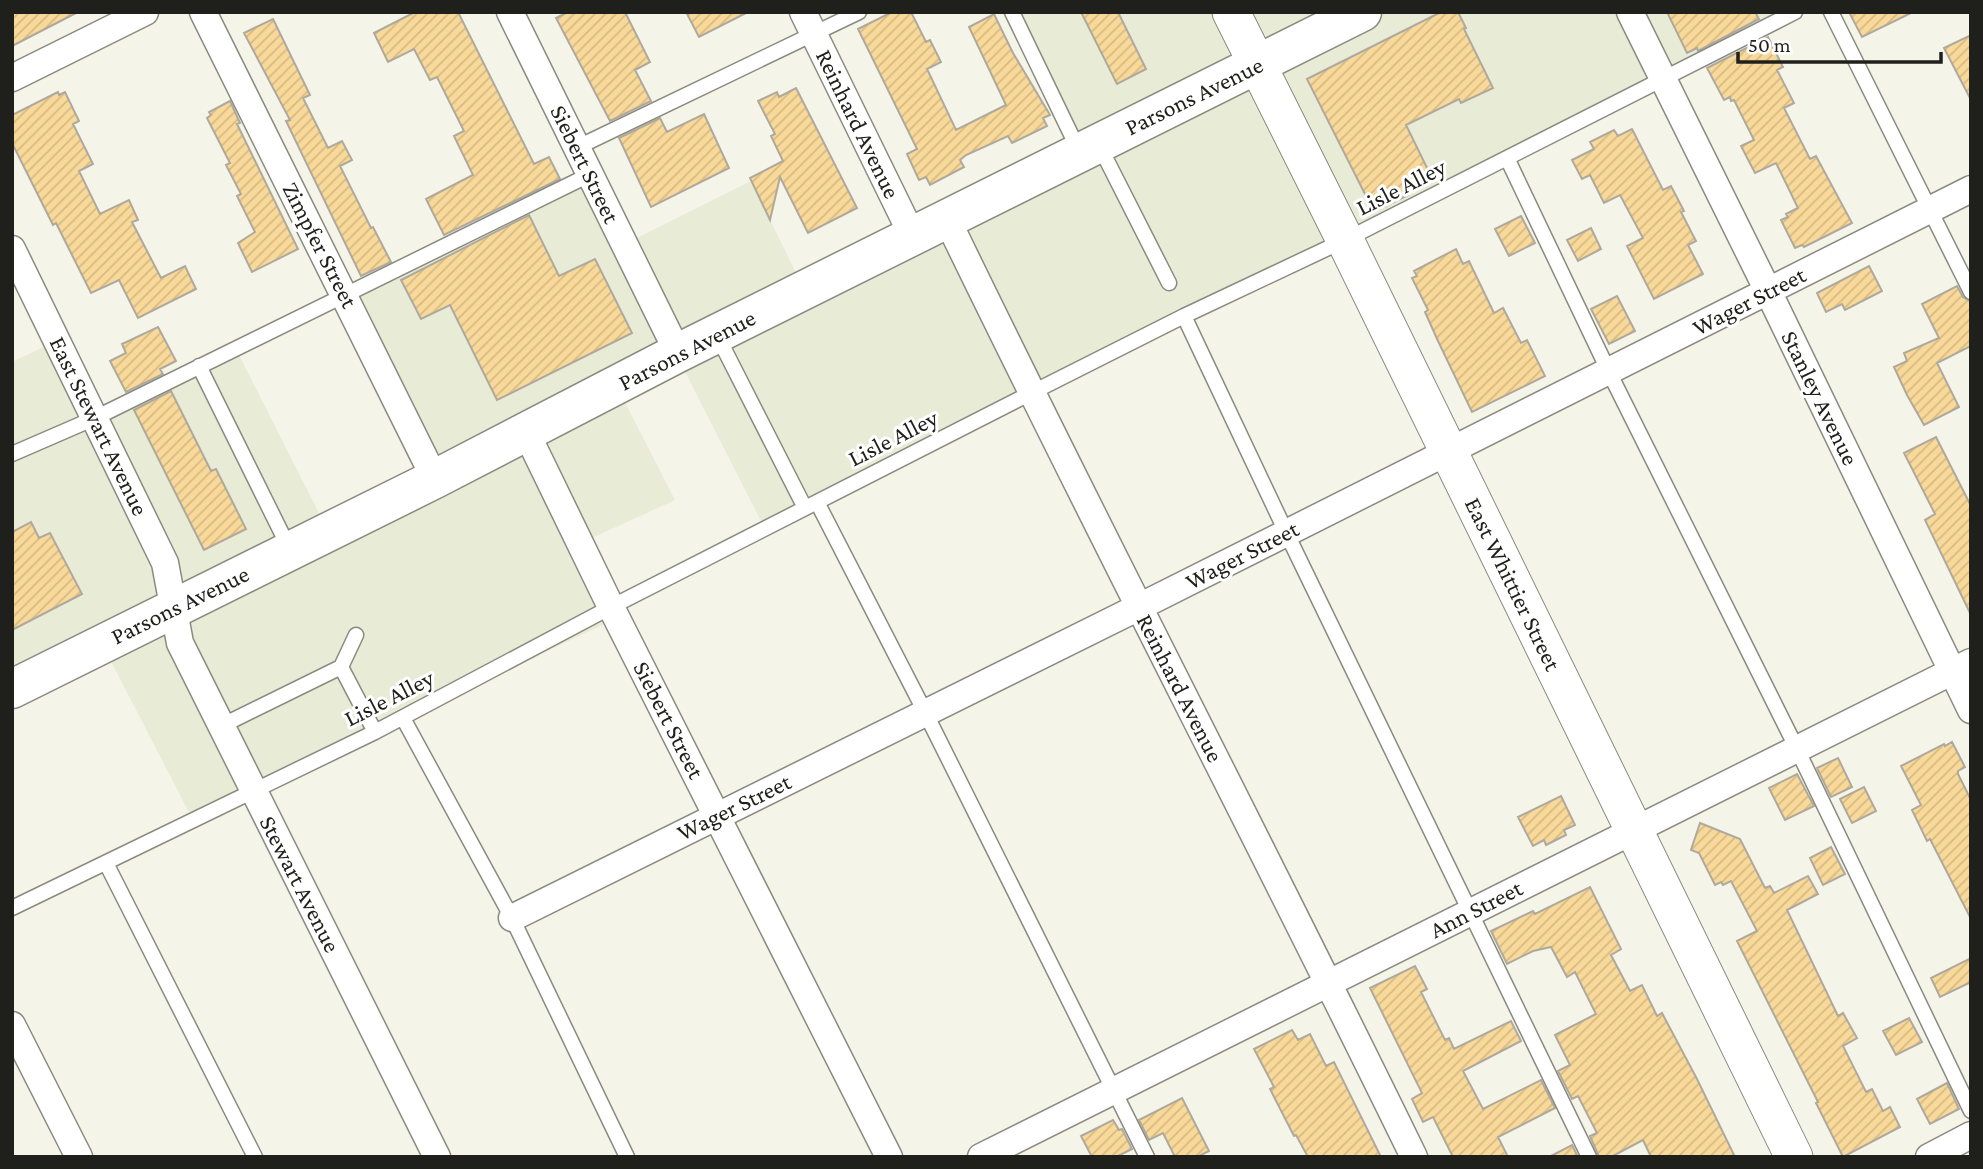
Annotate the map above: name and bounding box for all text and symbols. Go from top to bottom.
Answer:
scale bar [1738,21,1941,65]
text: 50 m [1748,33,1791,57]
street label: Reinhard Avenue [811,45,906,203]
street label: Parsons Avenue [1120,51,1267,141]
street label: Siebert Street [545,100,626,228]
street label: Lisle Alley [1351,152,1451,221]
street label: Zimpfer Street [277,177,364,313]
street label: Wager Street [1688,260,1811,341]
street label: Parsons Avenue [614,303,760,396]
street label: Stanley Avenue [1776,326,1865,469]
street label: East Stewart Avenue [44,332,154,520]
street label: Lisle Alley [843,403,943,472]
street label: East Whittier Street [1460,493,1568,676]
street label: Wager Street [1181,514,1304,595]
street label: Parsons Avenue [106,560,253,650]
street label: Reinhard Avenue [1132,609,1229,766]
street label: Siebert Street [628,657,711,784]
street label: Lisle Alley [339,663,439,732]
street label: Wager Street [672,767,796,846]
street label: Stewart Avenue [254,811,346,957]
street label: Ann Street [1425,873,1527,943]

